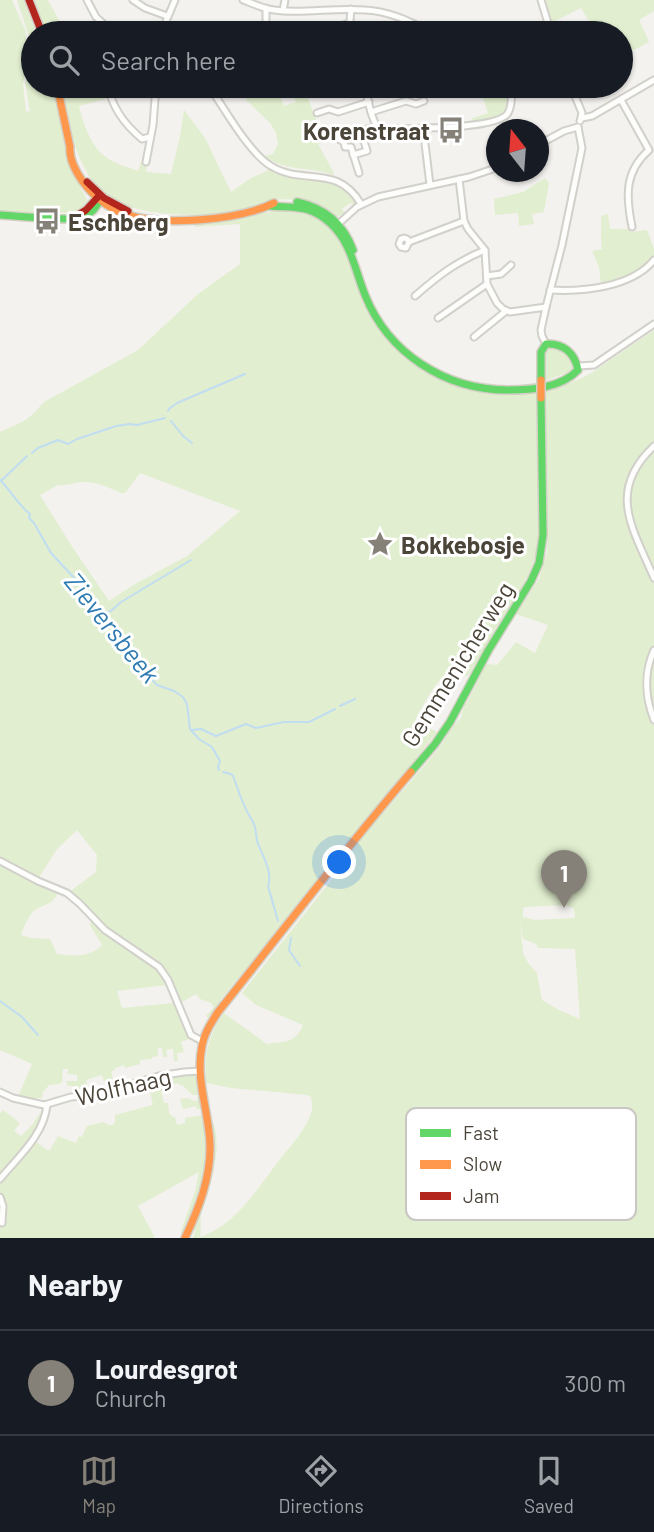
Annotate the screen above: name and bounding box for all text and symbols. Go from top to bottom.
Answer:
search box [21,21,633,98]
icon: search [45,41,83,79]
text: Search here [101,44,236,75]
bus stop icon: Korenstraat [436,115,466,145]
place label: Korenstraat [303,116,430,145]
north arrow [486,119,549,182]
bus stop icon: Eschberg [32,206,62,236]
place label: Eschberg [68,207,169,236]
place icon: Bokkebosje [365,529,395,559]
place label: Bokkebosje [401,530,525,559]
water label: Zieversbeek [59,566,167,689]
street label: Gemmenicherweg [395,576,519,752]
your location [322,845,356,879]
pin: 1 [541,850,587,908]
street label: Wolfhaag [72,1061,174,1111]
legend [406,1108,636,1220]
text: Fast [463,1121,499,1144]
text: Slow [463,1152,502,1175]
text: Jam [463,1184,499,1207]
text: Nearby [28,1266,123,1302]
text: Lourdesgrot [95,1353,238,1384]
text: 1 [47,1369,55,1397]
text: 300 m [565,1369,626,1397]
text: Church [95,1384,166,1412]
tab: Map [80,1452,118,1517]
tab: Directions [279,1452,364,1517]
tab: Saved [524,1452,574,1517]

